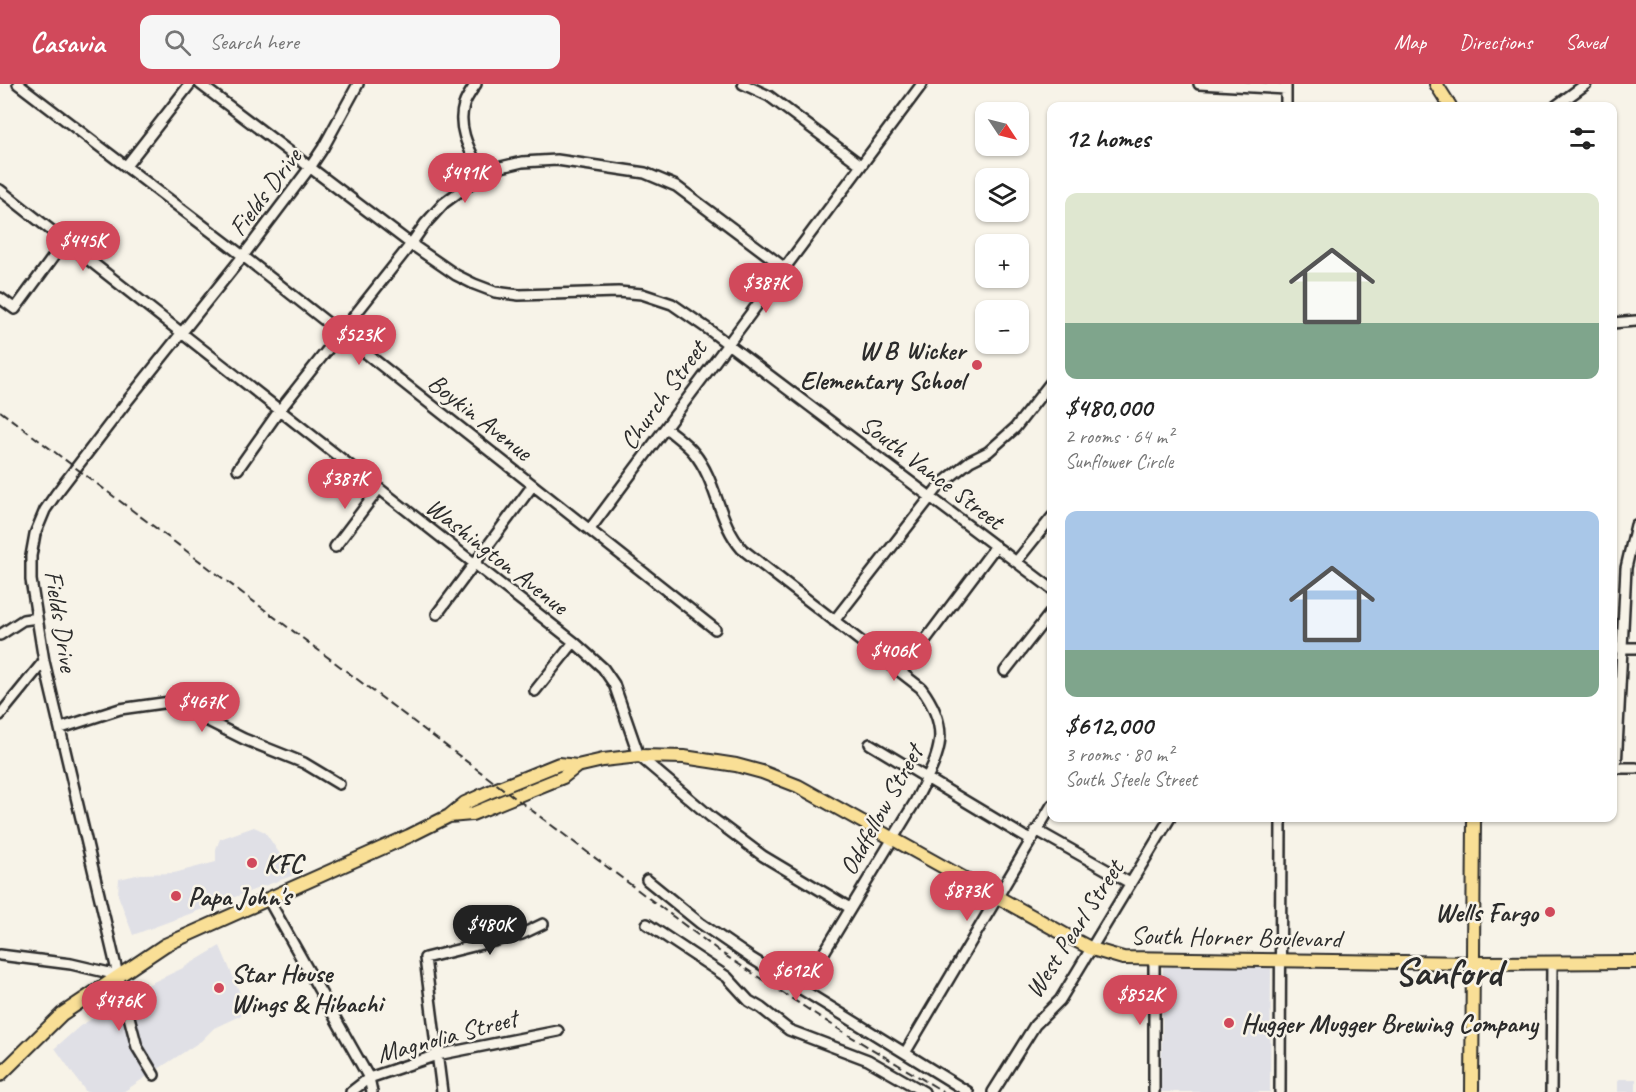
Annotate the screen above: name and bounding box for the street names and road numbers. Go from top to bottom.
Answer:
street label: Fields Drive [221,140,310,243]
street label: Church Street [612,332,715,456]
street label: Boykin Avenue [421,366,540,469]
street label: South Vance Street [854,407,1012,538]
street label: Washington Avenue [419,490,576,623]
street label: Fields Drive [37,568,86,675]
street label: Oddfellow Street [832,736,932,881]
street label: West Pearl Street [1017,852,1132,1004]
street label: South Horner Boulevard [1130,919,1345,955]
street label: Magnolia Street [373,1001,524,1071]

